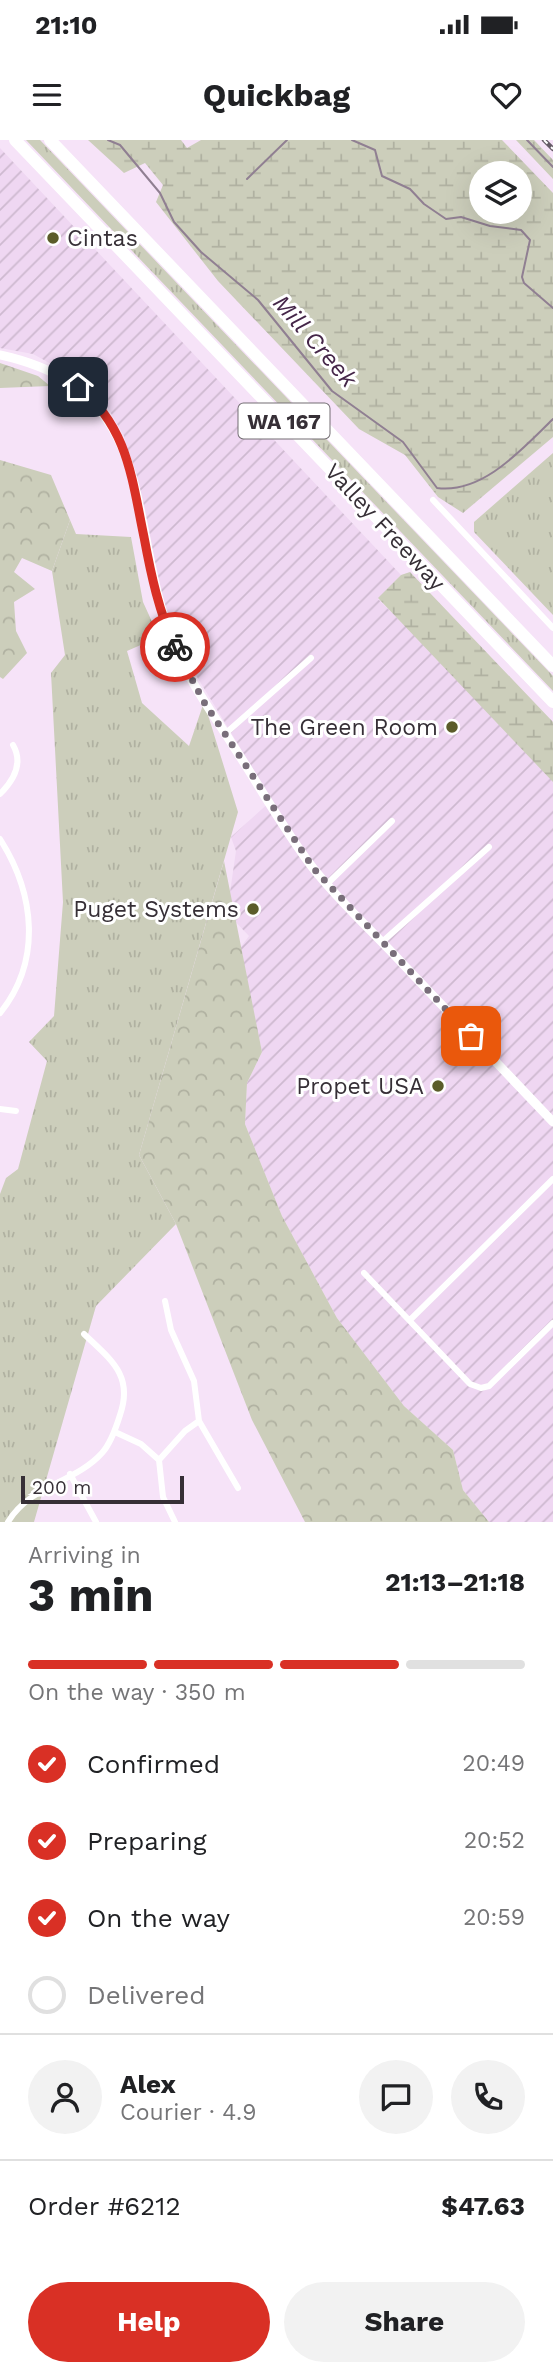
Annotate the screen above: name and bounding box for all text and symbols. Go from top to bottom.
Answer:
text: 21:10 [35,10,98,40]
icon: menu [28,76,66,114]
text: Quickbag [203,76,350,114]
icon: heart [487,76,525,114]
map controls [469,161,532,224]
button: layers [469,161,532,224]
place label: Cintas [67,225,138,252]
marker: Cintas [45,230,61,246]
water label: Mill Creek [267,289,363,394]
pin [48,357,108,417]
icon: home [59,368,97,406]
road number: WA 167 [238,404,330,438]
street label: Valley Freeway [319,458,451,596]
courier [140,612,210,682]
icon: bike [156,628,194,666]
place label: The Green Room [251,714,438,741]
marker: The Green Room [444,719,460,735]
place label: Puget Systems [73,896,239,923]
marker: Puget Systems [245,901,261,917]
pin [441,1006,501,1066]
icon: bag [452,1017,490,1055]
place label: Propet USA [296,1073,424,1100]
marker: Propet USA [430,1078,446,1094]
scale bar [21,1473,184,1505]
text: 200 m [32,1476,91,1499]
text: Arriving in [28,1542,141,1569]
text: 21:13–21:18 [385,1567,525,1597]
text: 3 min [28,1568,154,1622]
text: On the way · 350 m [28,1679,246,1706]
icon: check [28,1745,66,1783]
text: Confirmed [87,1749,220,1779]
text: 20:49 [462,1750,525,1777]
icon: check [28,1822,66,1860]
text: Preparing [87,1826,207,1856]
text: 20:52 [464,1827,525,1854]
icon: check [28,1899,66,1937]
text: On the way [87,1903,230,1933]
text: 20:59 [463,1904,525,1931]
text: Delivered [87,1980,206,2010]
button: person [28,2060,102,2134]
button: chat [359,2060,433,2134]
button: phone [451,2060,525,2134]
text: Alex [120,2069,176,2099]
text: Courier · 4.9 [120,2099,256,2126]
text: Order #6212 [28,2191,181,2221]
text: $47.63 [441,2191,525,2221]
button: Help [28,2282,270,2362]
button: Share [284,2282,525,2362]

